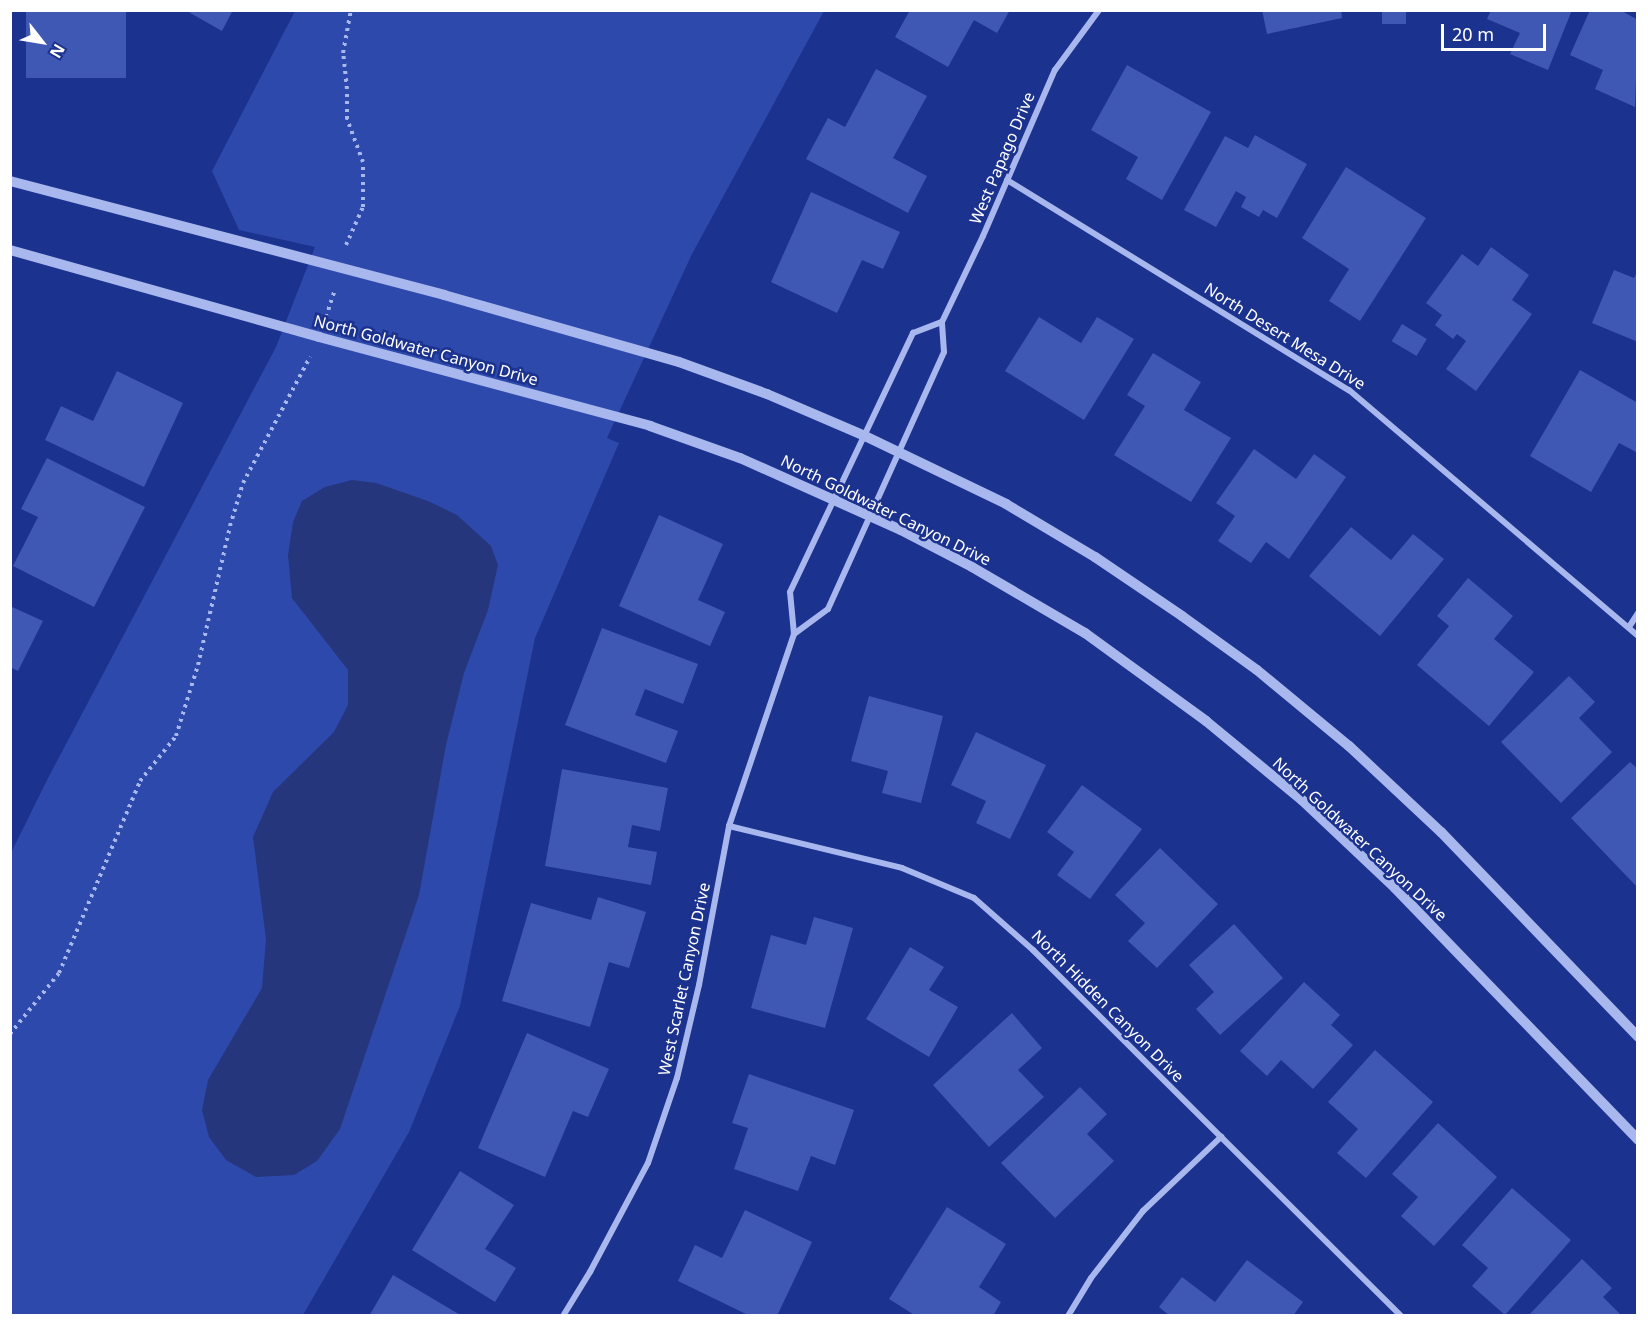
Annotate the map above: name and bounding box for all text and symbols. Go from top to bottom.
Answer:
north arrow [12,12,72,72]
scale bar [1444,12,1549,50]
text: 20 m [1452,22,1494,46]
text: N [45,40,70,63]
street label: West Papago Drive [965,89,1039,227]
street label: North Desert Mesa Drive [1201,279,1369,393]
street label: North Goldwater Canyon Drive [312,311,540,389]
street label: North Goldwater Canyon Drive [778,451,994,569]
street label: North Goldwater Canyon Drive [1269,753,1451,925]
street label: West Scarlet Canyon Drive [654,881,714,1077]
street label: North Hidden Canyon Drive [1028,926,1188,1086]

